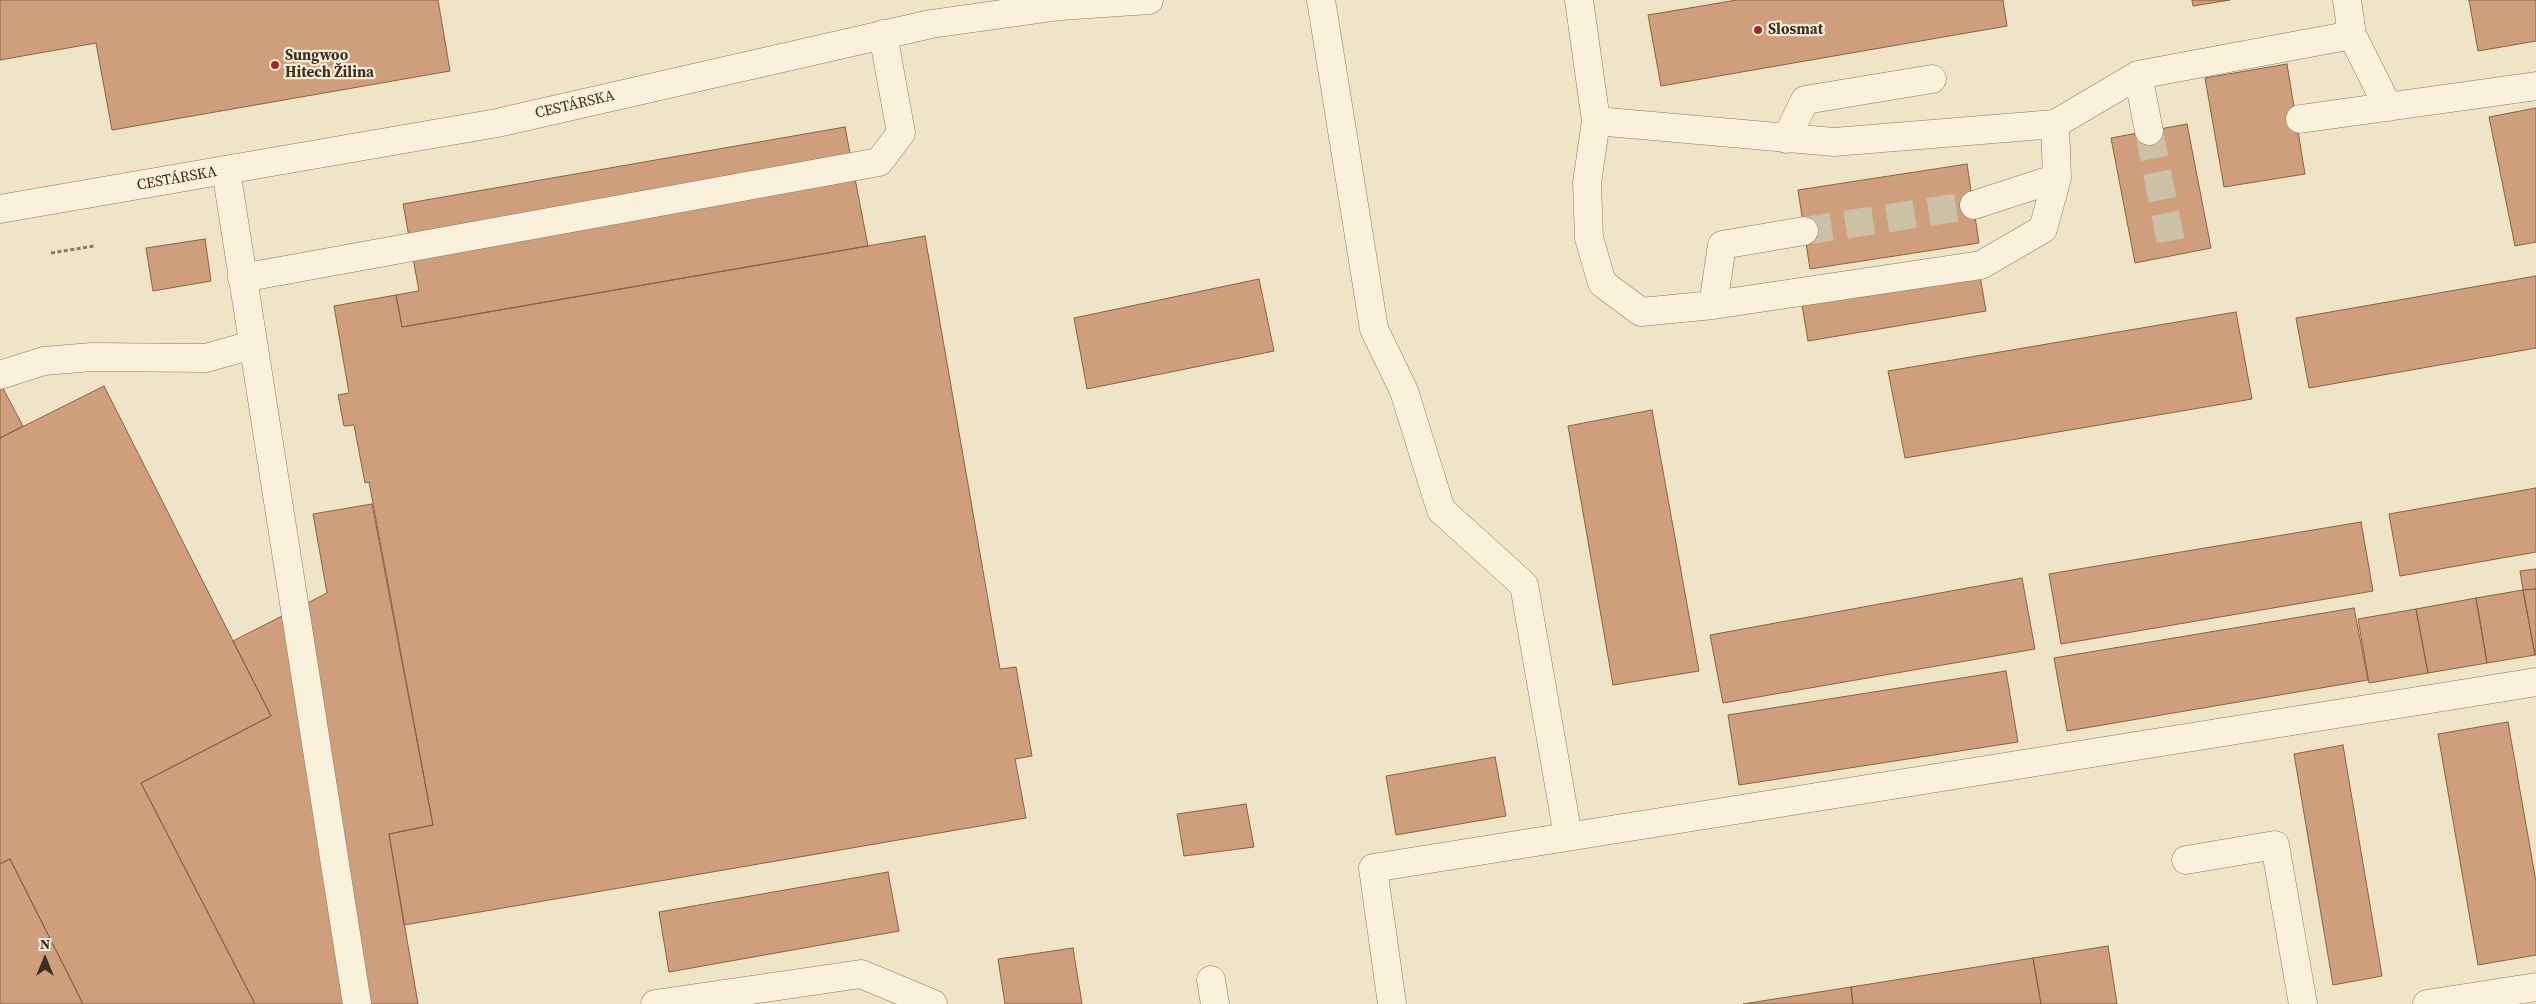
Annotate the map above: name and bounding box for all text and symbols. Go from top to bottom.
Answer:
place label: Slosmat [1768,21,1823,39]
marker: Slosmat [1752,24,1764,36]
place label: Sungwoo Hitech Žilina [285,47,374,82]
marker: Sungwoo Hitech Žilina [269,59,281,71]
street label: CESTÁRSKA [533,87,617,123]
street label: CESTÁRSKA [135,163,219,195]
north arrow [20,934,70,984]
text: N [40,934,50,954]

